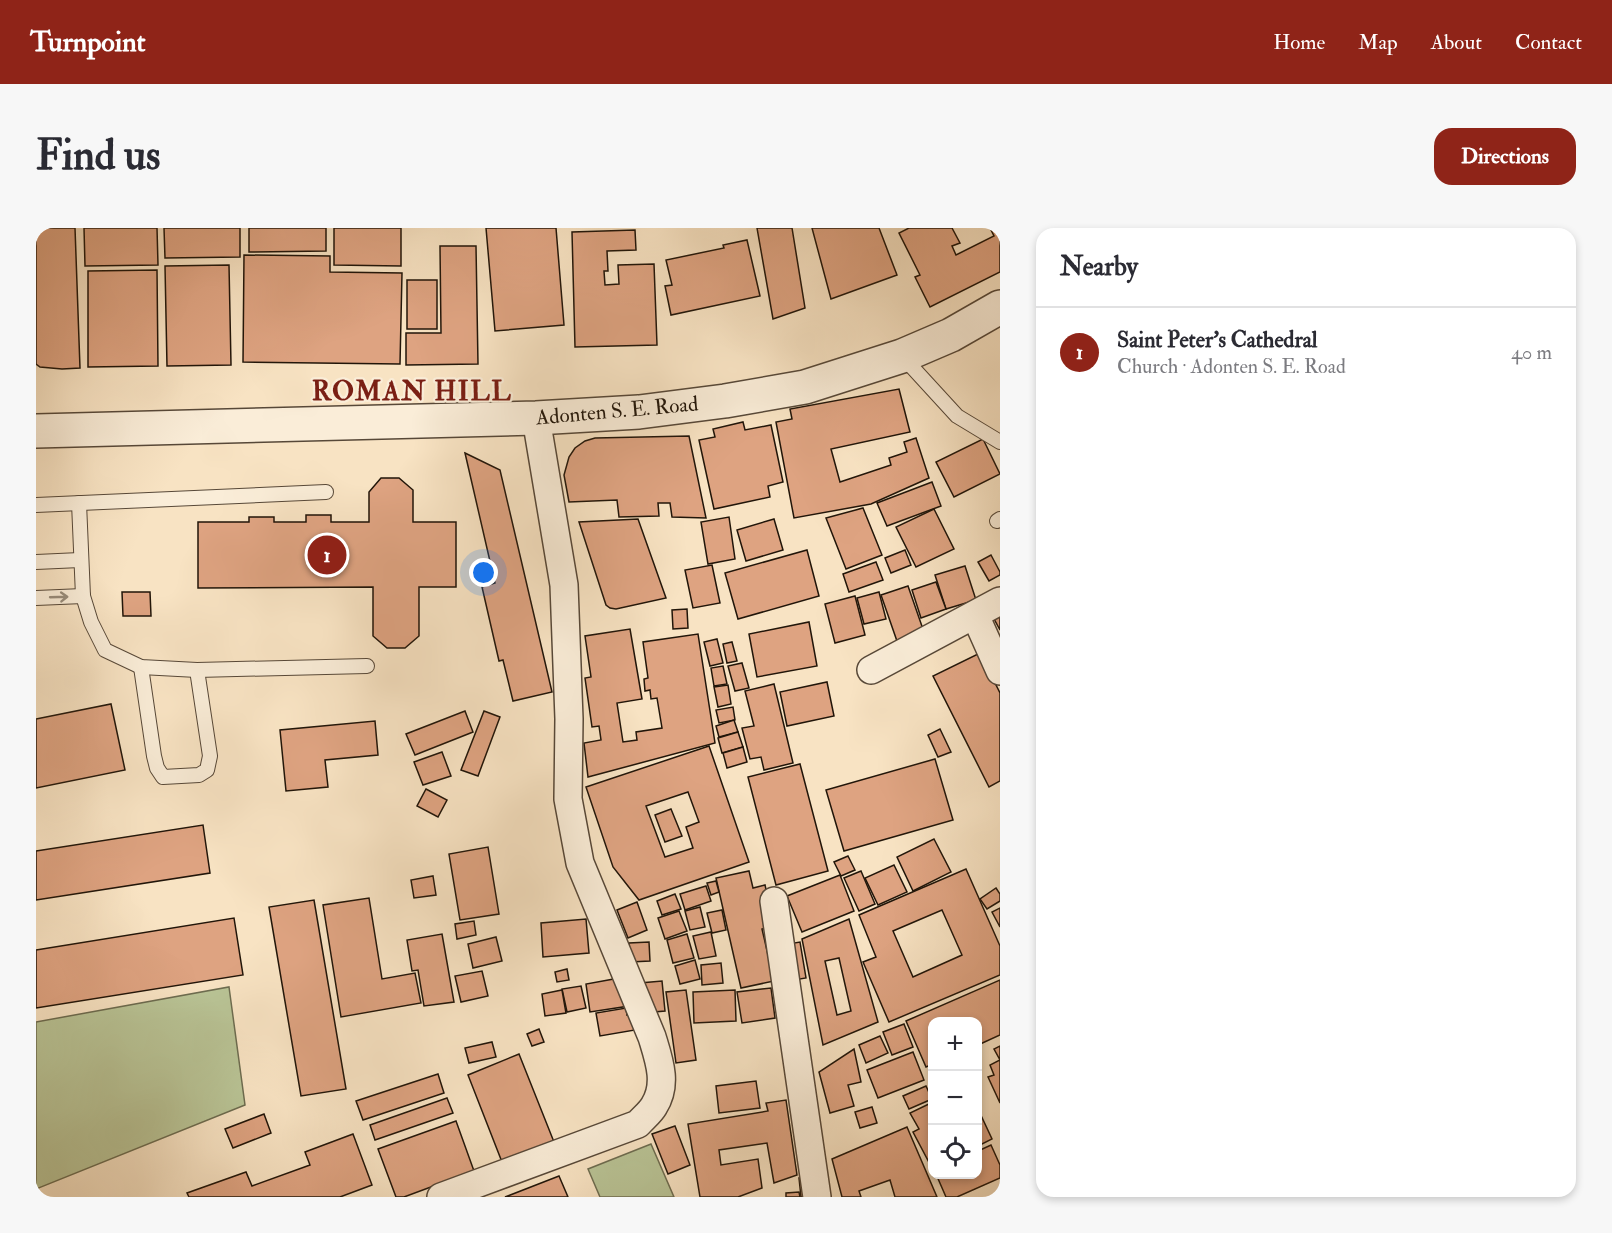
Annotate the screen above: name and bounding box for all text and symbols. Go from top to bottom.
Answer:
text: Turnpoint [30,25,146,60]
text: Home [1273,29,1325,56]
text: Map [1358,29,1398,56]
text: About [1431,29,1482,56]
text: Contact [1515,29,1582,56]
button: Directions [1434,128,1576,185]
text: Find us [36,130,160,182]
text: Nearby [1060,251,1138,283]
text: Saint Peter's Cathedral [1117,326,1317,354]
text: 1 [1076,340,1083,365]
text: 40 m [1511,340,1552,365]
text: Church · Adonten S. E. Road [1117,354,1346,379]
district label: ROMAN HILL [312,375,512,408]
street label: Adonten S. E. Road [534,390,700,432]
pin: 1 [308,532,346,578]
your location [469,558,498,587]
one-way arrow [49,591,69,602]
map controls [928,1017,982,1179]
button: + [928,1017,982,1071]
button: − [928,1071,982,1125]
button: locate [928,1125,982,1179]

